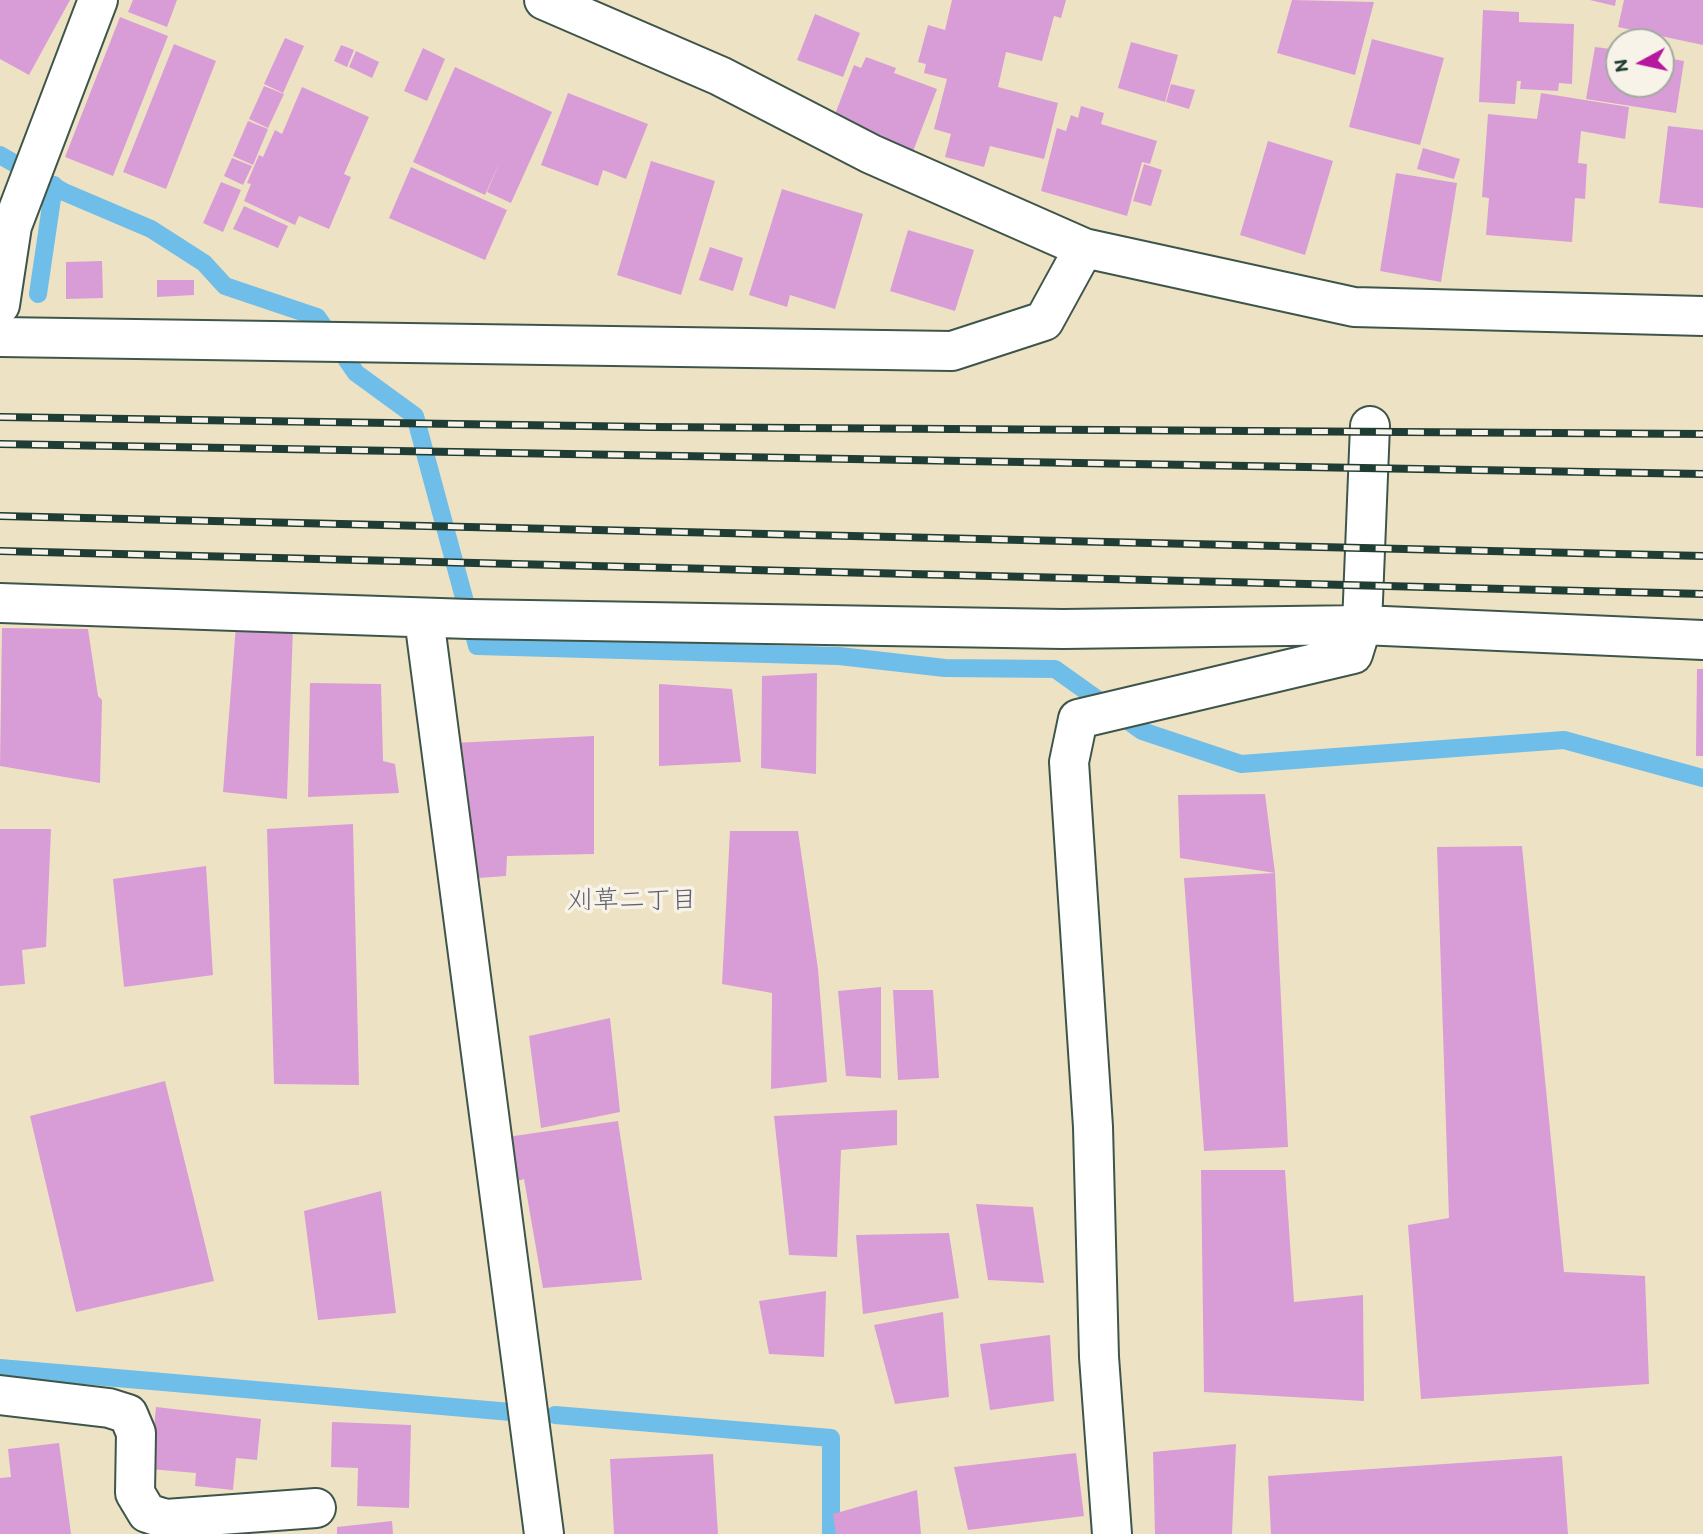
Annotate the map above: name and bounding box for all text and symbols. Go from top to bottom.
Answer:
north arrow [1605,28,1675,98]
text: N [1608,58,1633,74]
district label: 刈草二丁目 [567,885,697,917]

